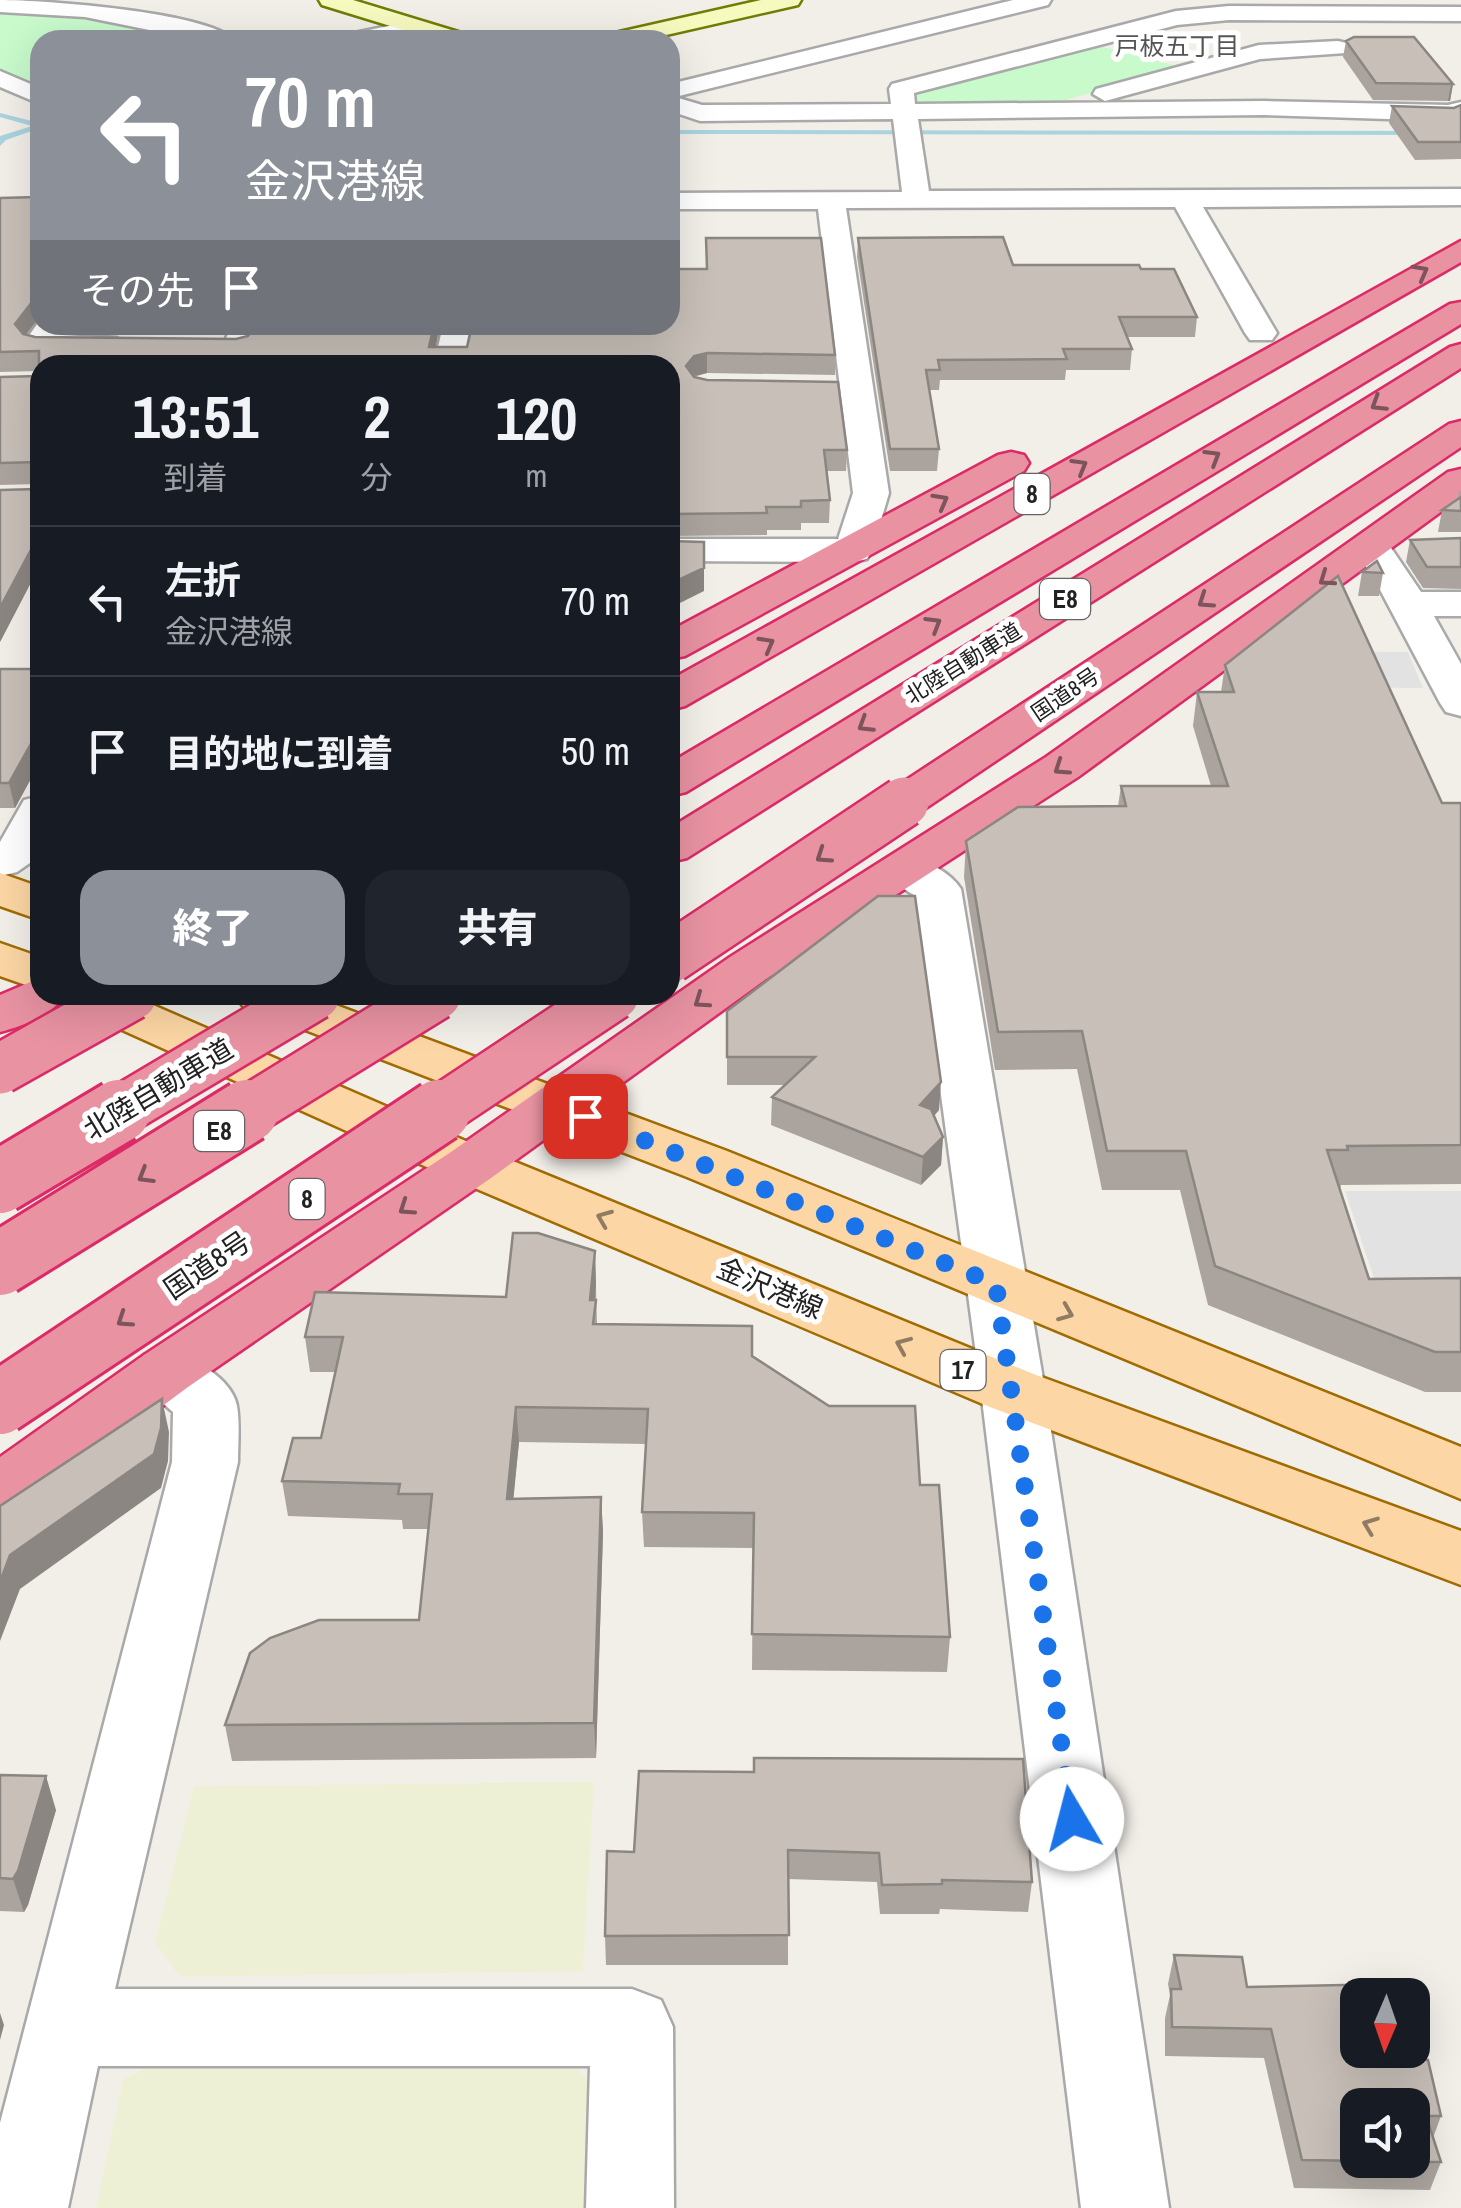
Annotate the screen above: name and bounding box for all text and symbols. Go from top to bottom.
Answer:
district label: 戸板五丁目 [1114,29,1240,63]
text: 70 m [245,55,376,149]
icon: left [80,70,210,200]
text: 金沢港線 [245,150,425,211]
icon: arrive [214,260,269,315]
text: その先 [80,265,194,316]
one-way arrow [1410,265,1428,285]
text: 13:51 [133,376,258,457]
text: 2 [363,376,391,457]
text: 120 [495,378,577,459]
one-way arrow [1371,392,1389,411]
one-way arrow [1202,450,1220,469]
text: m [526,454,547,497]
text: 到着 [163,456,227,499]
text: 分 [361,456,393,499]
one-way arrow [1069,459,1087,479]
road number: 8 [1014,474,1050,514]
one-way arrow [930,494,948,514]
text: 左折 [165,555,241,606]
one-way arrow [1319,567,1337,585]
icon: left [80,574,135,629]
text: 70 m [561,576,630,627]
road number: E8 [1040,579,1090,619]
one-way arrow [1197,589,1215,608]
text: 金沢港線 [165,610,293,653]
street label: 北陸自動車道 [899,615,1027,711]
one-way arrow [923,617,941,636]
one-way arrow [756,636,774,656]
street label: 国道8号 [1025,660,1105,728]
one-way arrow [858,713,876,732]
icon: arrive [80,724,135,779]
text: 50 m [561,726,630,777]
text: 目的地に到着 [165,728,393,779]
one-way arrow [1054,755,1072,774]
one-way arrow [815,844,834,862]
button: 終了 [80,870,345,985]
button: 共有 [365,870,630,985]
one-way arrow [693,989,712,1008]
street label: 北陸自動車道 [76,1029,240,1149]
pin [543,1074,628,1159]
icon: arrive [558,1089,613,1144]
road number: E8 [194,1111,244,1151]
one-way arrow [138,1164,156,1183]
road number: 8 [290,1179,324,1219]
one-way arrow [399,1196,417,1215]
one-way arrow [596,1210,614,1230]
street label: 国道8号 [156,1222,258,1308]
street label: 金沢港線 [711,1249,829,1327]
one-way arrow [1056,1301,1074,1321]
one-way arrow [117,1308,135,1327]
one-way arrow [895,1336,913,1356]
road number: 17 [940,1350,986,1390]
one-way arrow [1362,1516,1379,1537]
position arrow [1020,1767,1124,1871]
north arrow [1340,1978,1430,2068]
map controls [1340,1978,1430,2178]
button: sound [1340,2088,1430,2178]

